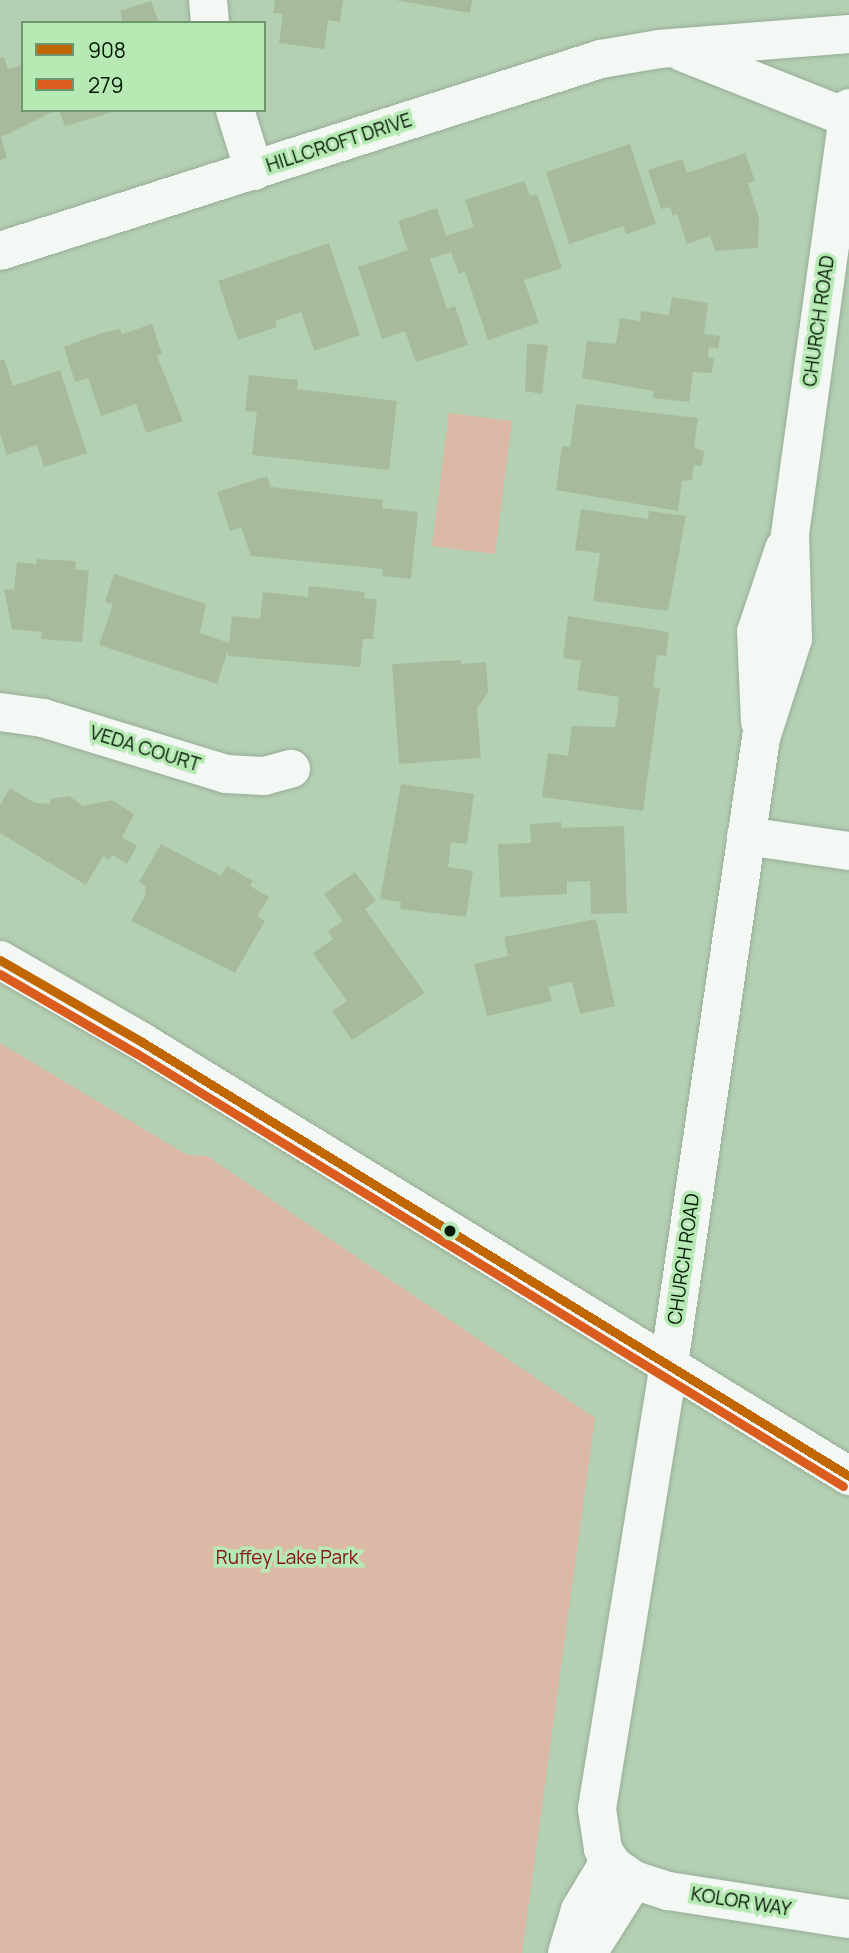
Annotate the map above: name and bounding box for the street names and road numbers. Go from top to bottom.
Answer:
street label: HILLCROFT DRIVE [263,109,415,177]
street label: CHURCH ROAD [799,254,839,388]
street label: VEDA COURT [87,721,203,777]
street label: CHURCH ROAD [664,1192,704,1326]
street label: KOLOR WAY [689,1883,793,1921]

